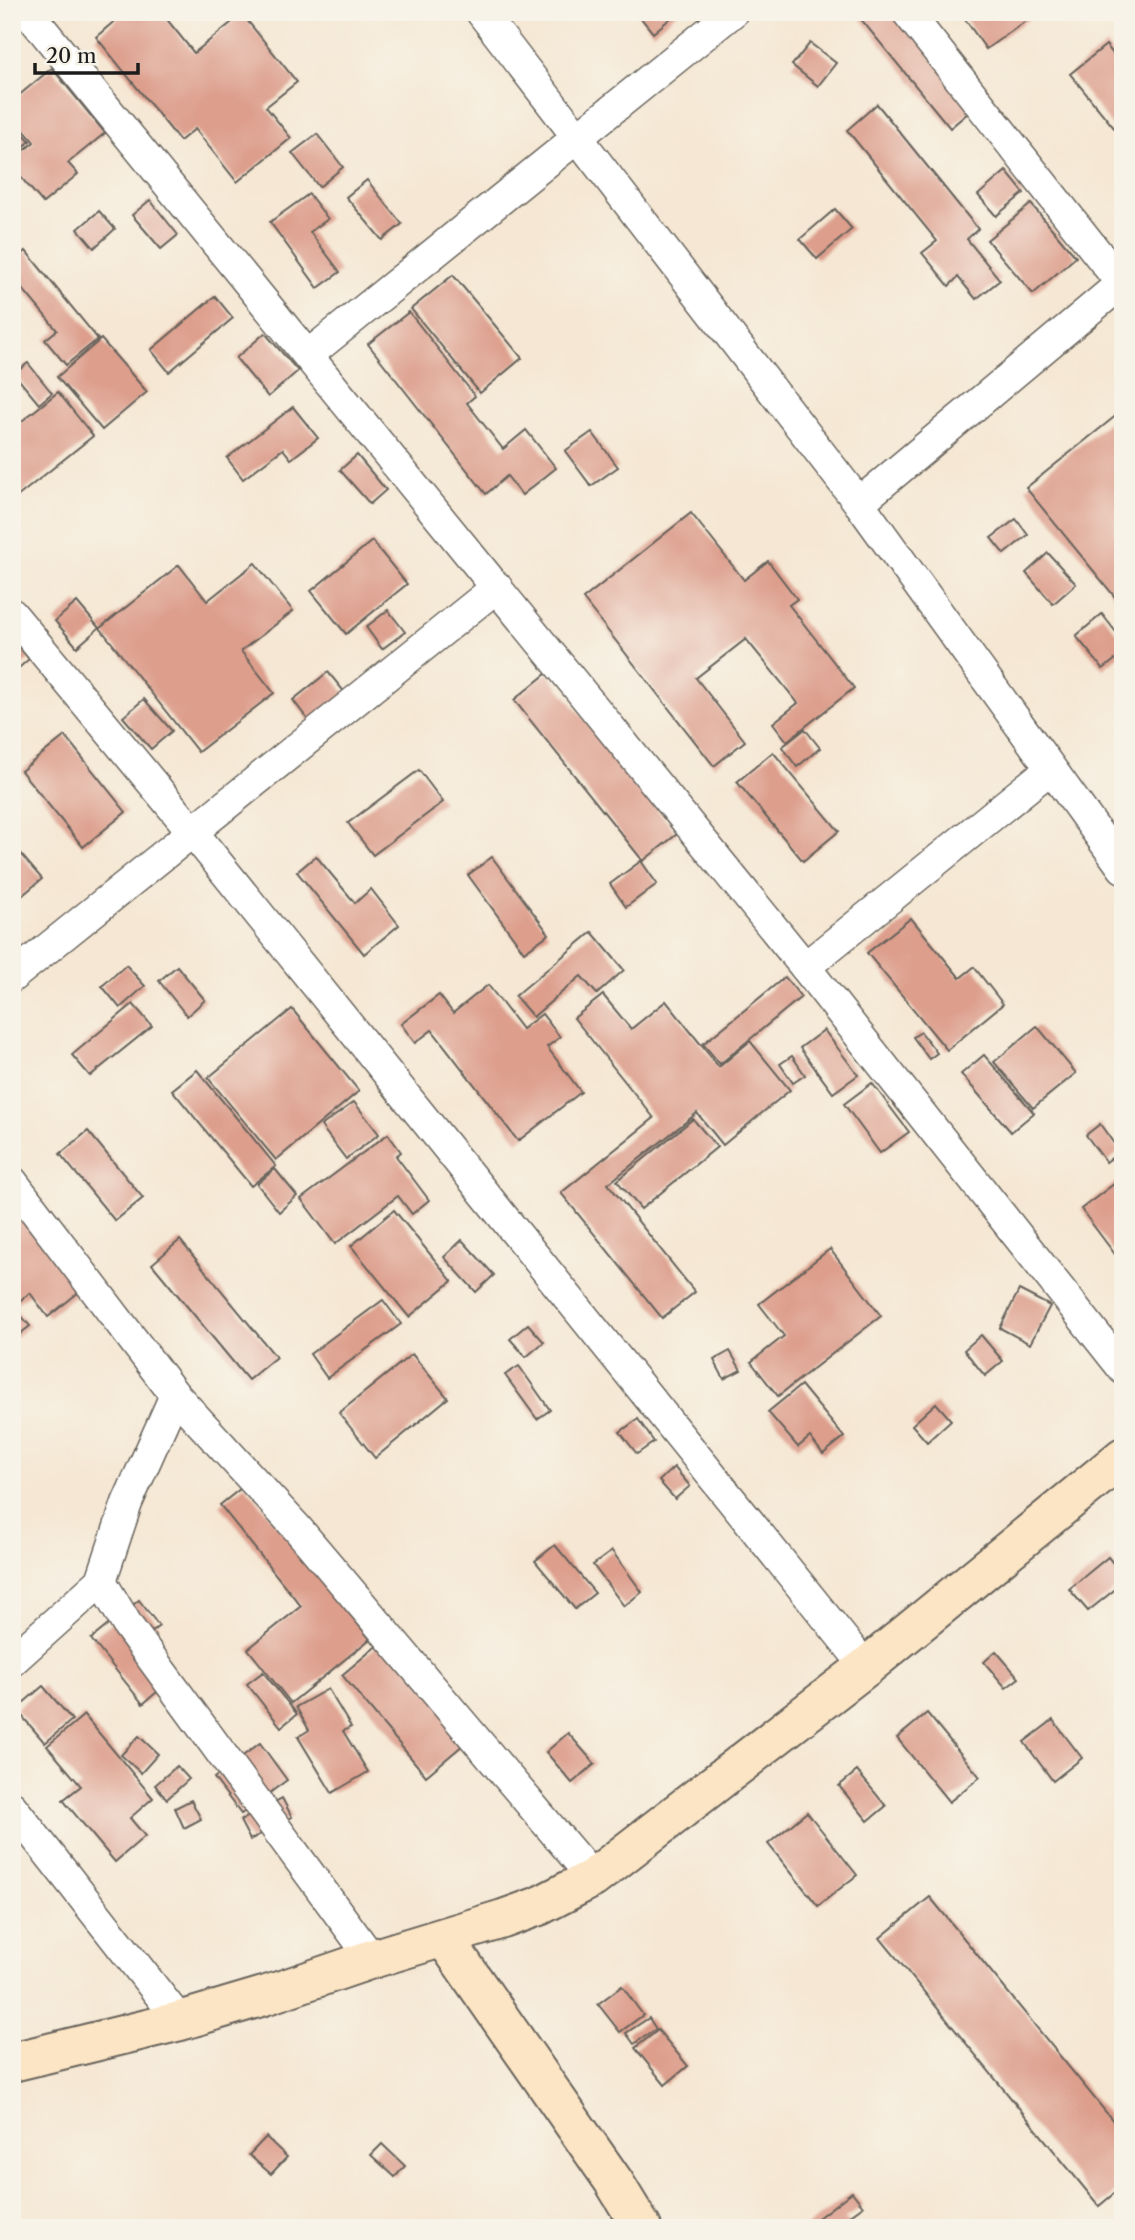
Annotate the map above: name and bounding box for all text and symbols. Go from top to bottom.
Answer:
scale bar [35,32,138,76]
text: 20 m [46,43,97,68]

